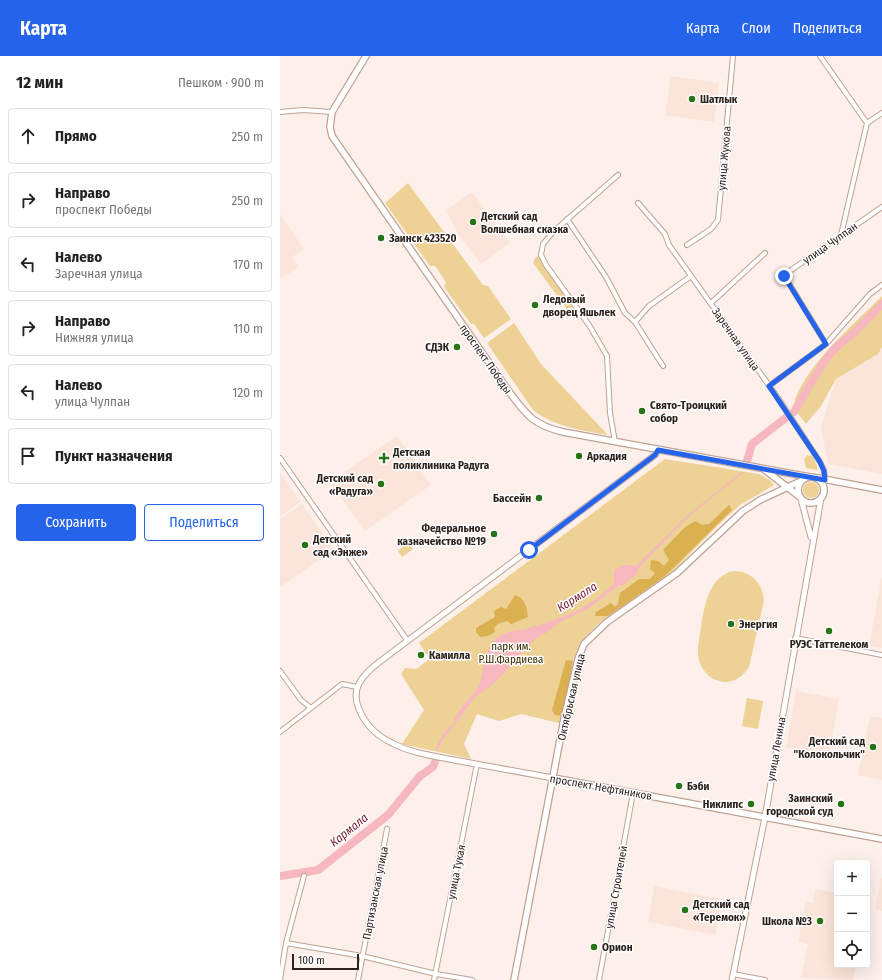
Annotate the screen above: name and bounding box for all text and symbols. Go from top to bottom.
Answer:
text: Карта [20,17,67,40]
text: Карта [686,20,720,37]
text: Слои [742,20,771,37]
text: Поделиться [793,20,862,37]
text: 12 мин [16,72,63,93]
text: Пешком · 900 m [178,75,264,90]
place label: Шатлык [700,93,738,106]
marker: Шатлык [687,94,697,104]
icon: ahead [17,125,39,147]
street label: улица Жукова [715,125,734,191]
text: Прямо [55,127,97,145]
text: 250 m [231,129,263,144]
text: Направо [55,184,110,202]
icon: right [17,189,39,211]
text: 250 m [231,193,263,208]
text: проспект Победы [55,202,152,217]
place label: Детский сад Волшебная сказка [480,210,569,236]
marker: Детский сад Волшебная сказка [468,217,478,227]
street label: улица Чулпан [800,220,860,267]
place label: Заинск 423520 [388,232,456,245]
marker: Заинск 423520 [376,233,386,243]
text: Налево [55,248,102,266]
icon: left [17,253,39,275]
text: 170 m [233,257,263,272]
text: Заречная улица [55,266,143,281]
route end [775,267,793,285]
place label: Ледовый дворец Яшьлек [542,293,616,319]
marker: Ледовый дворец Яшьлек [530,300,540,310]
street label: Заречная улица [709,305,762,373]
text: Направо [55,312,110,330]
icon: right [17,317,39,339]
text: 110 m [233,321,263,336]
street label: проспект Победы [457,322,514,397]
text: Нижняя улица [55,330,134,345]
place label: СДЭК [425,341,450,354]
marker: СДЭК [452,342,462,352]
text: Налево [55,376,102,394]
icon: left [17,381,39,403]
text: 120 m [232,385,263,400]
text: улица Чулпан [55,394,130,409]
place label: Свято-Троицкий собор [650,399,727,425]
marker: Свято-Троицкий собор [637,406,647,416]
icon: arrive [17,445,39,467]
place label: Детская поликлиника Радуга [392,446,490,472]
text: Пункт назначения [55,447,173,465]
place label: Аркадия [586,450,627,463]
marker: Аркадия [574,451,584,461]
marker: Детская поликлиника Радуга [378,452,390,464]
place label: Детский сад «Радуга» [316,472,374,498]
marker: Детский сад «Радуга» [376,479,386,489]
place label: Бассейн [493,492,531,505]
marker: Бассейн [534,493,544,503]
button: Сохранить [16,504,136,541]
button: Поделиться [144,504,264,541]
place label: Федеральное казначейство №19 [397,522,486,548]
marker: Федеральное казначейство №19 [489,529,499,539]
place label: Детский сад «Энже» [312,533,368,559]
marker: Детский сад «Энже» [300,540,310,550]
route start [520,541,538,559]
water label: Кармала [554,579,600,615]
place label: Энергия [739,618,778,631]
marker: Энергия [726,619,736,629]
marker: РУЭС Таттелеком [824,626,834,636]
place label: РУЭС Таттелеком [790,638,869,651]
park label: парк им. Р.Ш.Фардиева [479,640,543,666]
place label: Камилла [429,649,471,662]
marker: Камилла [416,650,426,660]
street label: Октябрьская улица [555,652,588,742]
street label: улица Ленина [764,716,789,782]
place label: Детский сад "Колокольчик" [793,735,865,761]
marker: Детский сад "Колокольчик" [868,742,878,752]
street label: проспект Нефтяников [549,772,653,803]
place label: Бэби [687,780,709,793]
marker: Бэби [674,781,684,791]
place label: Заинский городской суд [766,792,833,818]
place label: Никлипс [703,798,743,811]
marker: Никлипс [746,799,756,809]
marker: Заинский городской суд [836,799,846,809]
water label: Кармала [327,810,371,850]
street label: улица Тукая [445,844,468,901]
street label: Партизанская улица [360,845,391,941]
street label: улица Строителей [603,845,630,929]
map controls [834,860,870,968]
button: + [834,860,870,896]
button: − [834,896,870,932]
place label: Детский сад «Теремок» [692,898,750,924]
marker: Детский сад «Теремок» [680,905,690,915]
place label: Школа №3 [762,915,812,928]
marker: Школа №3 [815,916,825,926]
button: locate [834,932,870,968]
place label: Орион [602,941,633,954]
marker: Орион [589,942,599,952]
scale bar [292,952,359,971]
text: 100 m [298,954,325,967]

